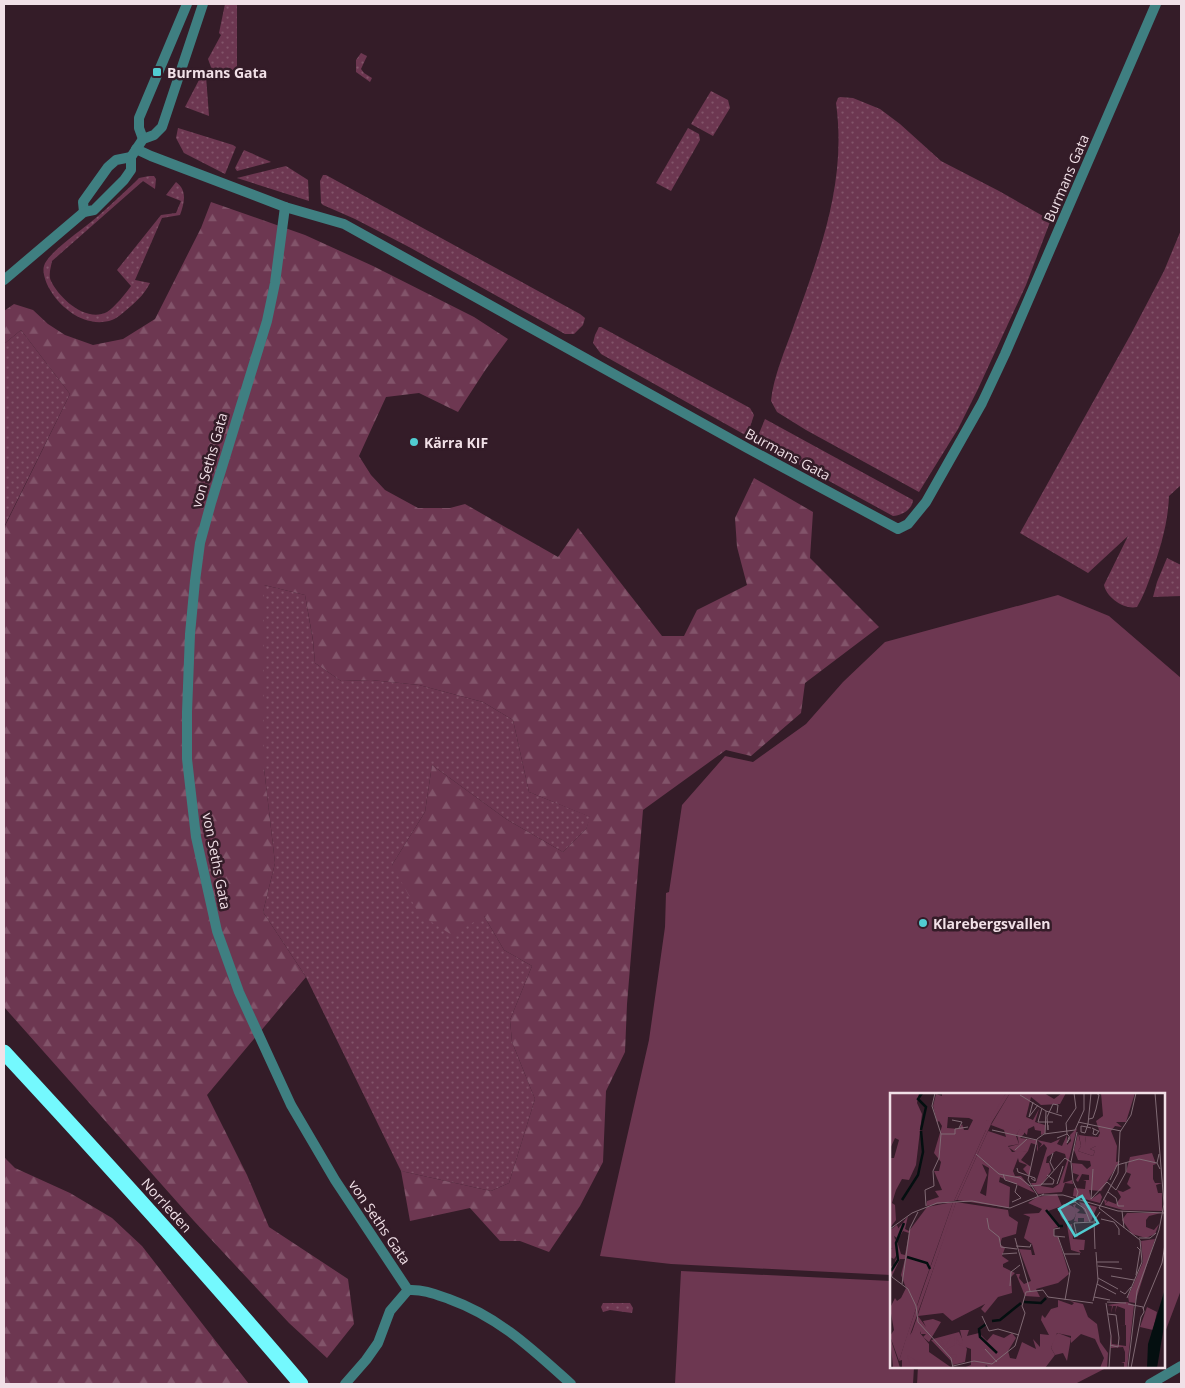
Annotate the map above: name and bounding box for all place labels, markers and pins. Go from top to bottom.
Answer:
place label: Burmans Gata [167,63,267,82]
marker: Burmans Gata [151,66,163,78]
place label: Kärra KIF [424,433,488,452]
marker: Kärra KIF [408,436,420,448]
place label: Klarebergsvallen [933,914,1050,933]
marker: Klarebergsvallen [917,917,929,929]

